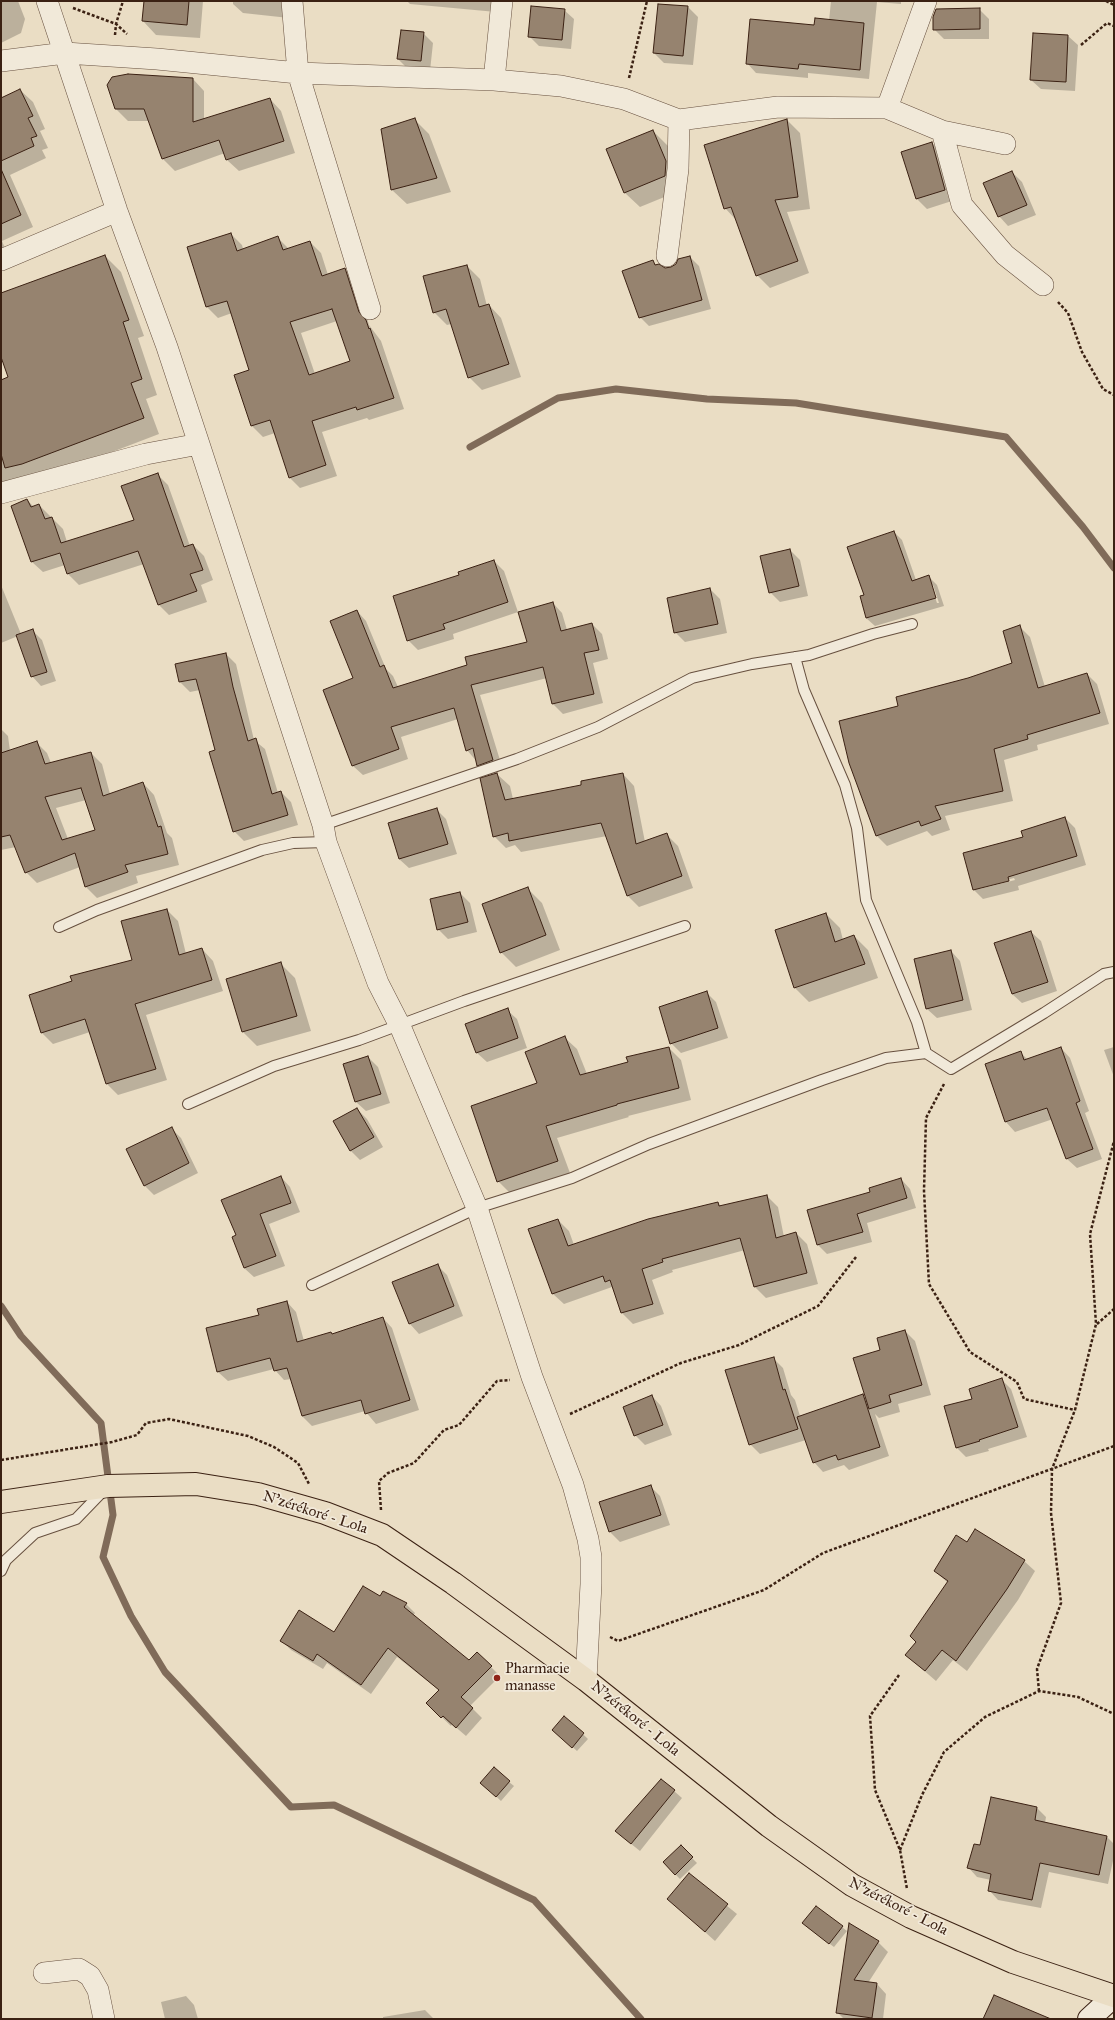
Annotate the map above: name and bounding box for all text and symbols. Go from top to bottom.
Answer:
street label: N'zérékoré - Lola [260,1488,370,1538]
place label: Pharmacie manasse [505,1660,569,1695]
marker: Pharmacie manasse [492,1673,502,1683]
street label: N'zérékoré - Lola [587,1678,683,1760]
street label: N'zérékoré - Lola [845,1874,951,1940]

